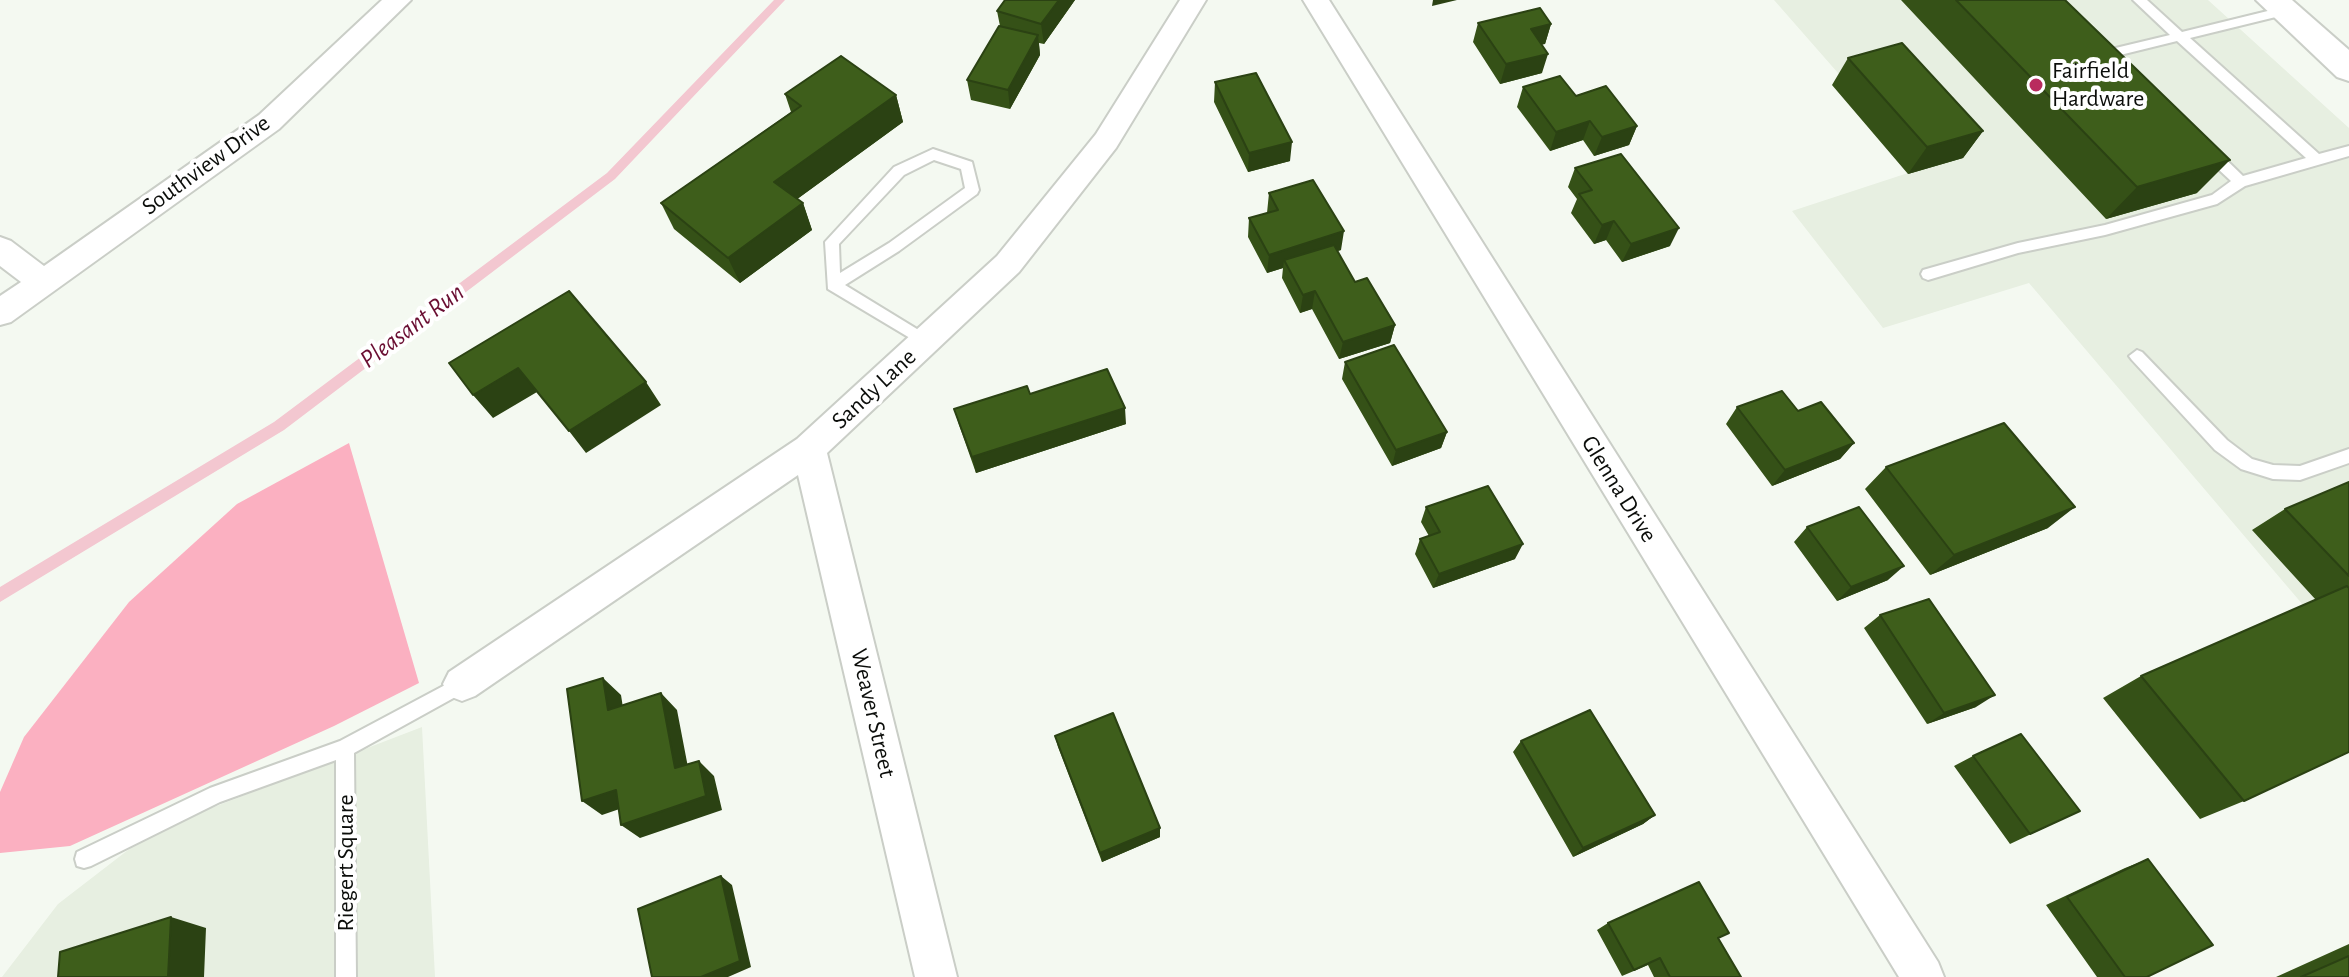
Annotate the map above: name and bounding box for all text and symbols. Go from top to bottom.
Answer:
place label: Fairfield Hardware [2052,57,2144,113]
marker: Fairfield Hardware [2027,76,2045,94]
street label: Southview Drive [136,109,276,221]
water label: Pleasant Run [354,277,470,375]
street label: Sandy Lane [826,343,922,435]
street label: Glenna Drive [1575,430,1663,548]
street label: Weaver Street [844,646,902,780]
street label: Riegert Square [332,794,360,932]

